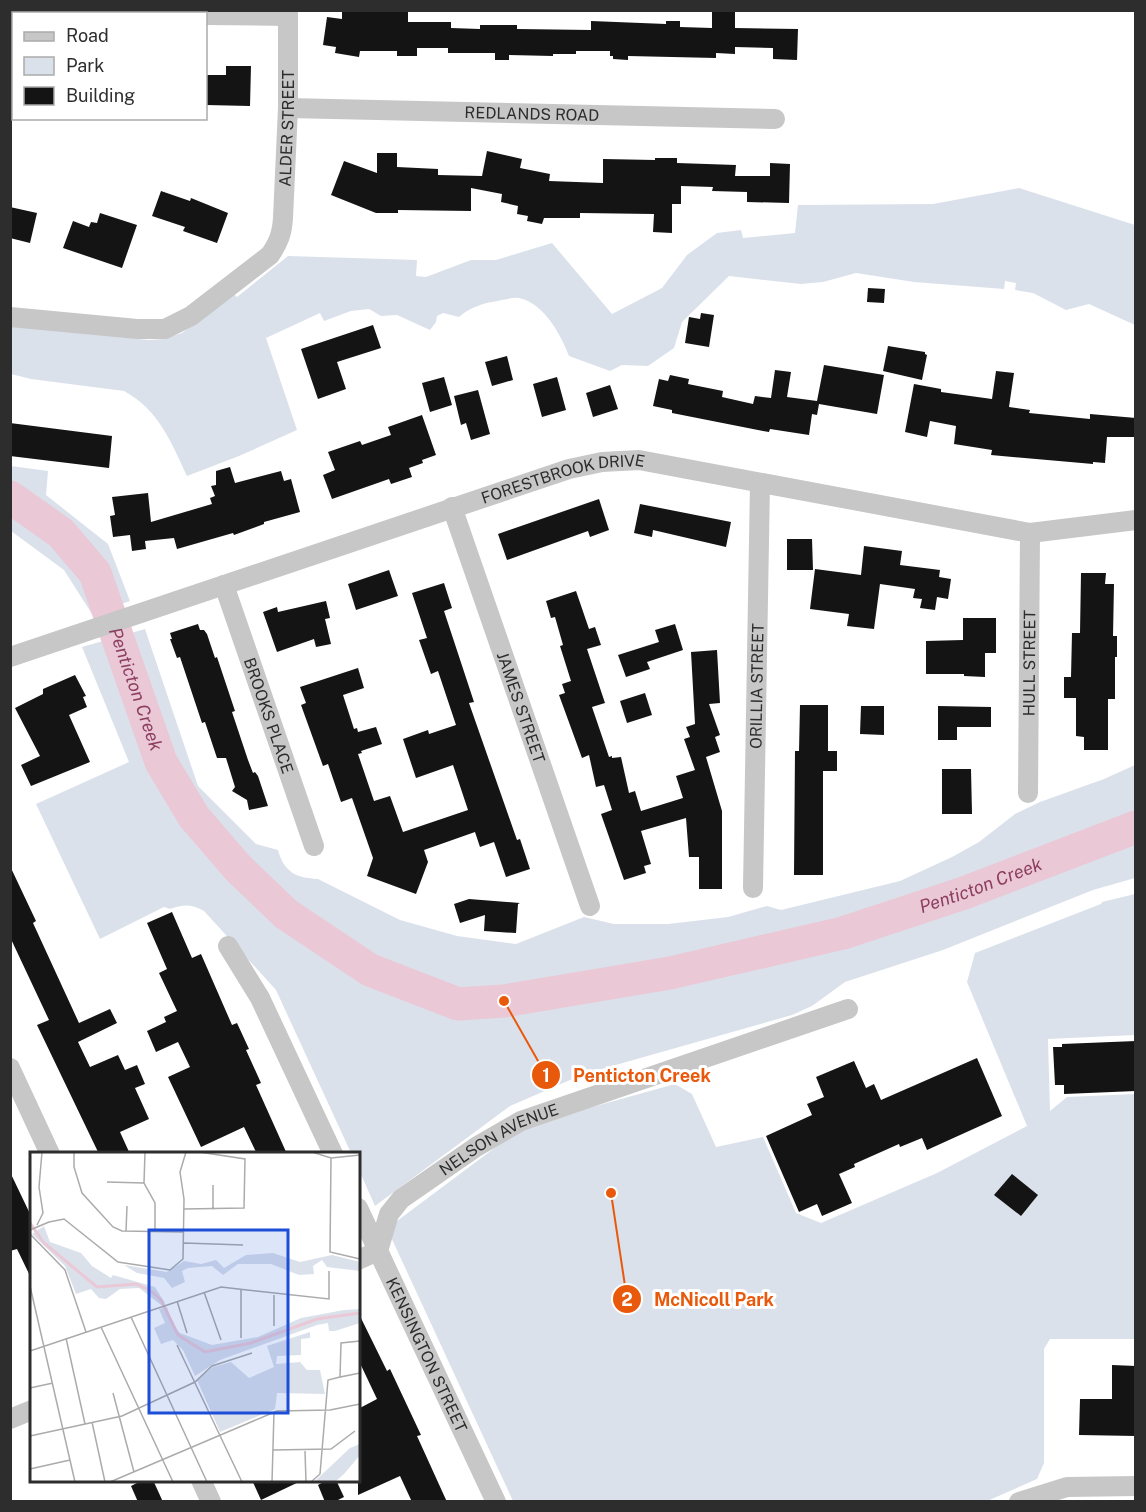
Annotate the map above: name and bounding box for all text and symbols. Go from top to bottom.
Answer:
legend [12,12,207,120]
text: Road [66,25,109,46]
text: Park [66,55,104,76]
street label: ALDER STREET [275,69,298,187]
text: Building [66,85,135,106]
street label: REDLANDS ROAD [464,103,600,125]
street label: FORESTBROOK DRIVE [479,450,646,508]
street label: HULL STREET [1020,609,1039,716]
street label: ORILLIA STREET [746,622,768,749]
water label: Penticton Creek [105,625,167,754]
street label: JAMES STREET [493,649,549,766]
street label: BROOKS PLACE [240,655,297,776]
water label: Penticton Creek [916,853,1045,917]
callout: Penticton Creek [531,1057,723,1093]
text: 1 [542,1065,550,1086]
text: Penticton Creek [573,1065,711,1086]
street label: NELSON AVENUE [436,1100,561,1180]
inset map [30,1152,360,1482]
street label: KENSINGTON STREET [382,1274,471,1436]
callout: McNicoll Park [612,1281,786,1317]
text: 2 [621,1289,633,1310]
text: McNicoll Park [654,1289,775,1310]

